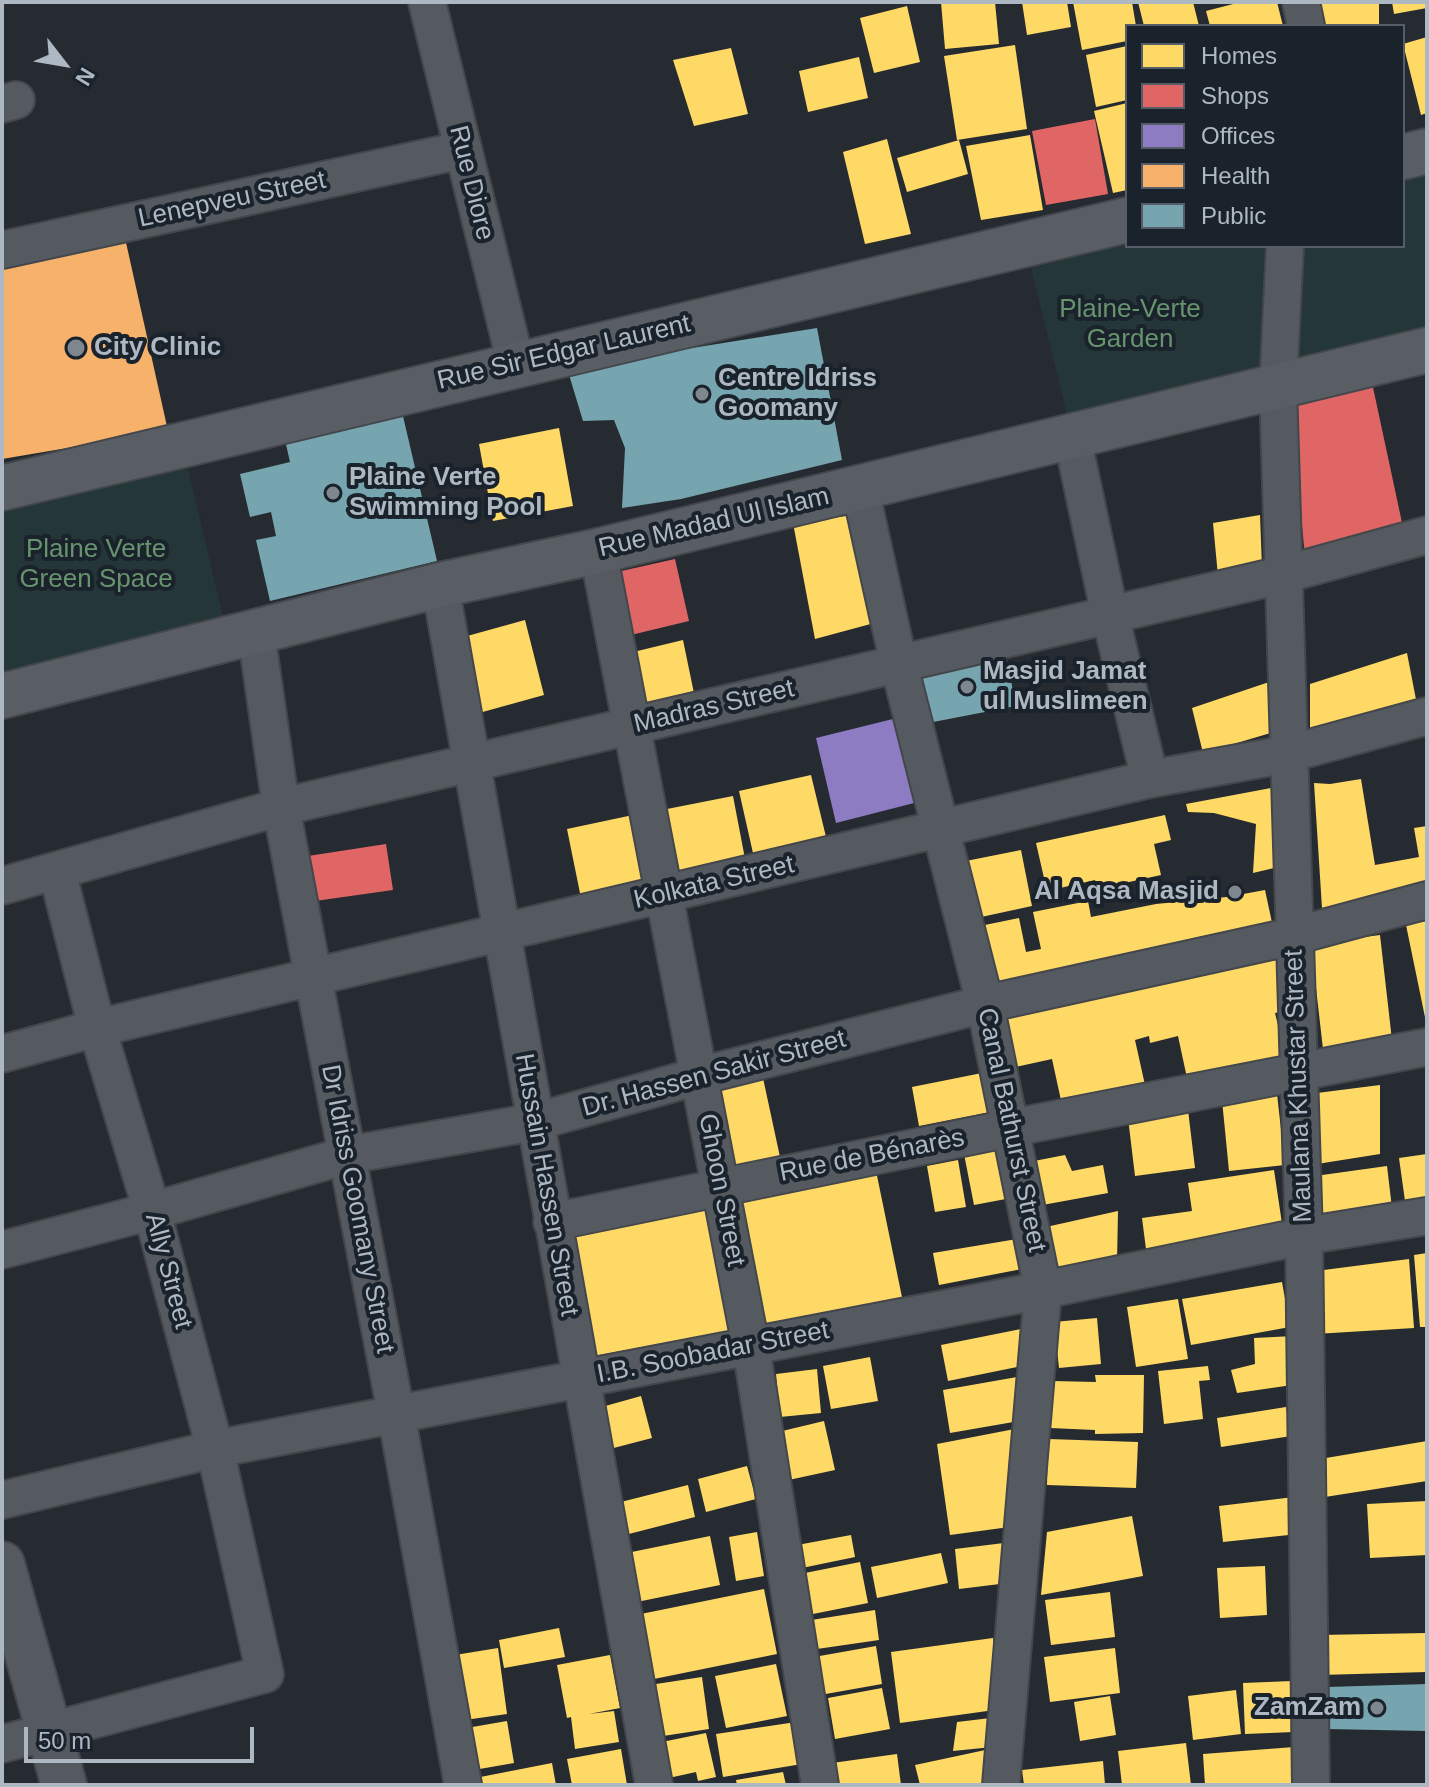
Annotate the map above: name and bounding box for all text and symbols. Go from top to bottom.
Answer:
north arrow [24,24,104,104]
legend [1125,24,1405,248]
text: Homes [1201,42,1277,69]
text: N [70,63,100,90]
text: Shops [1201,82,1269,109]
street label: Rue Diore [442,122,500,244]
text: Offices [1201,122,1275,149]
text: Health [1201,162,1270,189]
street label: Lenepveu Street [135,165,329,235]
text: Public [1201,202,1266,229]
park label: Plaine-Verte Garden [1059,294,1201,356]
street label: Rue Sir Edgar Laurent [434,309,694,397]
place label: City Clinic [94,332,221,364]
marker: City Clinic [65,337,87,359]
place label: Centre Idriss Goomany [718,363,877,424]
marker: Centre Idriss Goomany [693,385,711,403]
place label: Plaine Verte Swimming Pool [349,462,543,524]
street label: Rue Madad Ul Islam [596,481,832,565]
marker: Plaine Verte Swimming Pool [324,484,342,502]
park label: Plaine Verte Green Space [19,534,173,596]
place label: Masjid Jamat ul Muslimeen [983,656,1148,718]
street label: Madras Street [631,673,797,741]
marker: Masjid Jamat ul Muslimeen [958,678,976,696]
street label: Kolkata Street [631,849,797,917]
place label: Al Aqsa Masjid [1034,876,1219,908]
marker: Al Aqsa Masjid [1226,883,1244,901]
street label: Maulana Khustar Street [1279,949,1319,1223]
street label: Canal Bathurst Street [970,1005,1052,1255]
street label: Dr. Hassen Sakir Street [579,1024,849,1124]
street label: Hussain Hassen Street [508,1051,584,1319]
street label: Dr Idriss Goomany Street [314,1062,400,1356]
street label: Ghoon Street [691,1111,751,1269]
street label: Rue de Bénarès [777,1123,967,1189]
street label: Ally Street [138,1210,198,1332]
street label: I.B. Soobadar Street [594,1315,832,1391]
place label: ZamZam [1254,1692,1361,1724]
marker: ZamZam [1368,1699,1386,1717]
scale bar [28,1711,258,1761]
text: 50 m [38,1727,91,1754]

